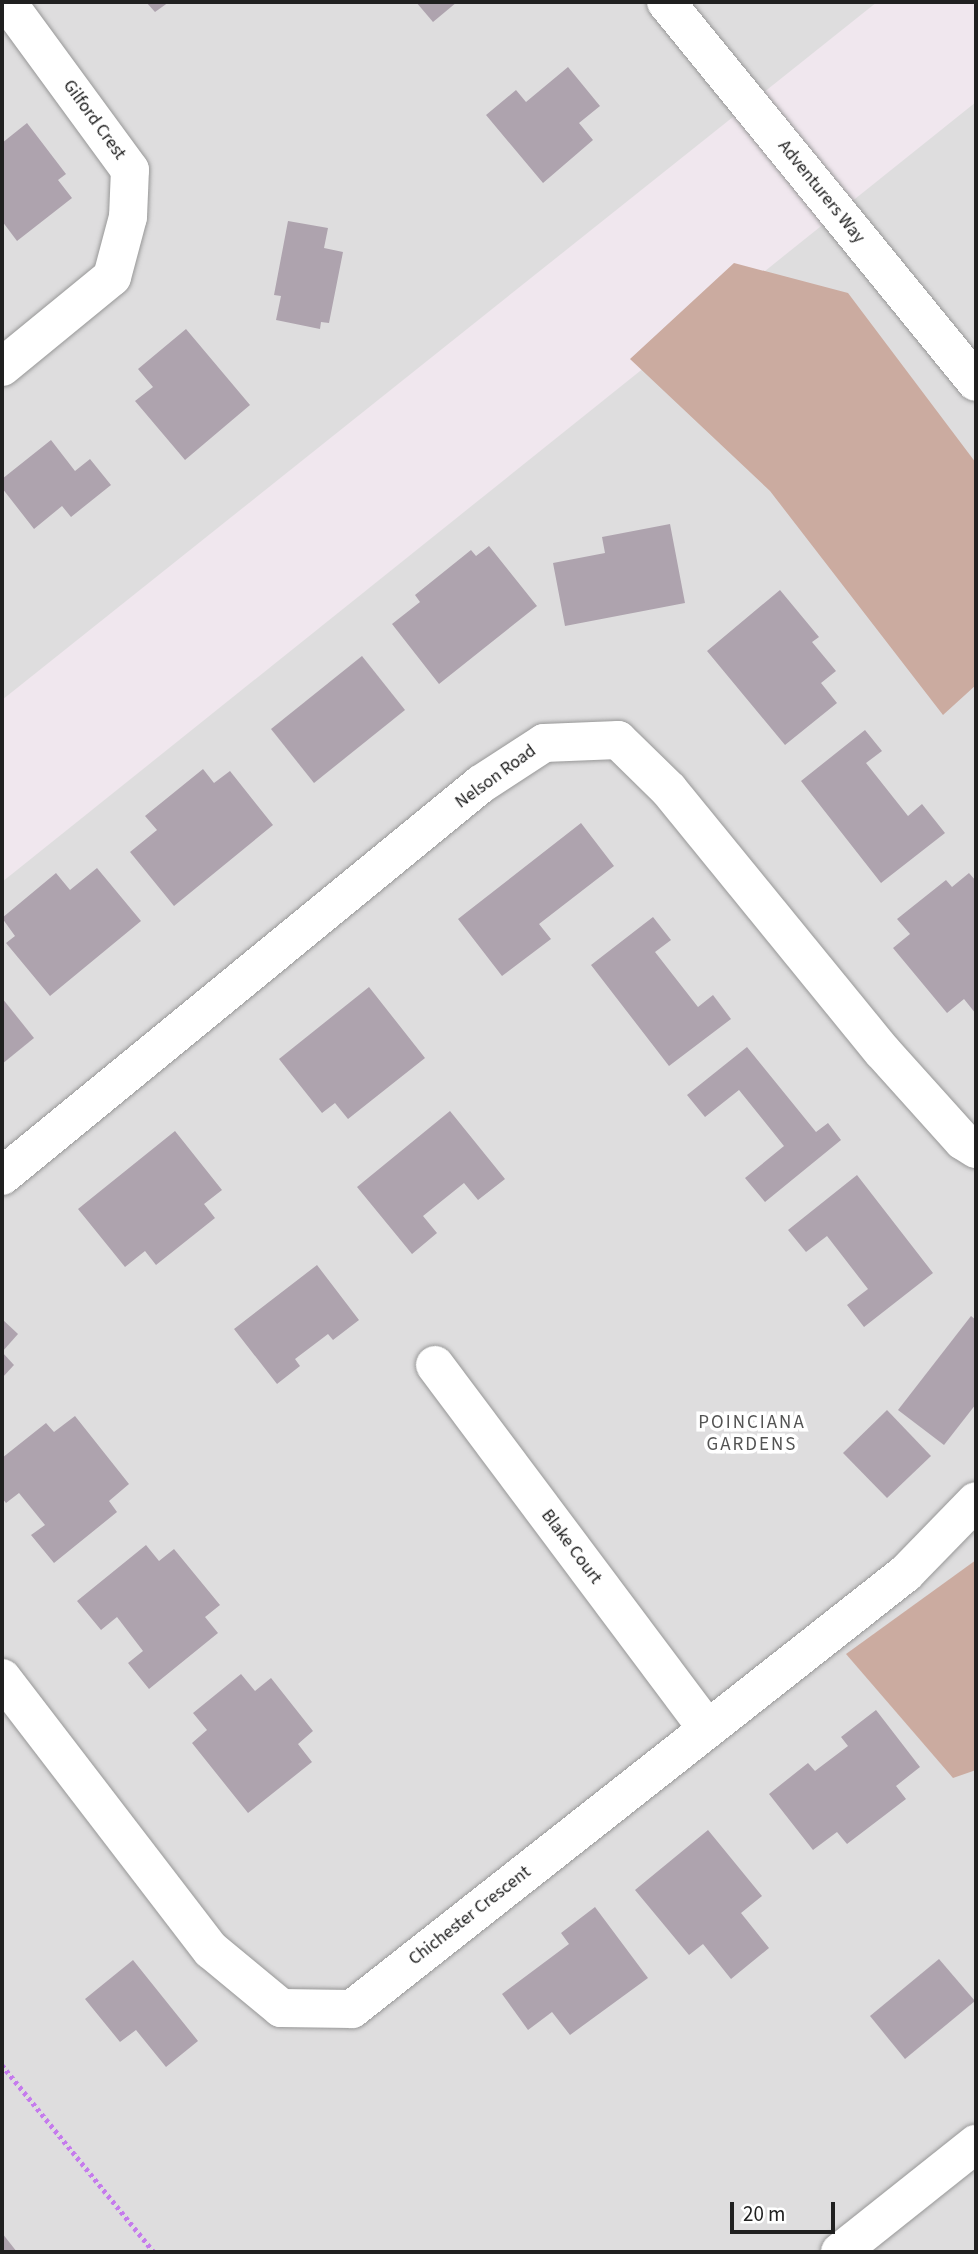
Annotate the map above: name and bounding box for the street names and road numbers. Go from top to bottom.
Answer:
street label: Gilford Crest [58,76,130,164]
street label: Adventurers Way [773,136,869,248]
street label: Nelson Road [451,740,541,814]
street label: Blake Court [536,1506,606,1588]
street label: Chichester Crescent [405,1862,535,1970]

